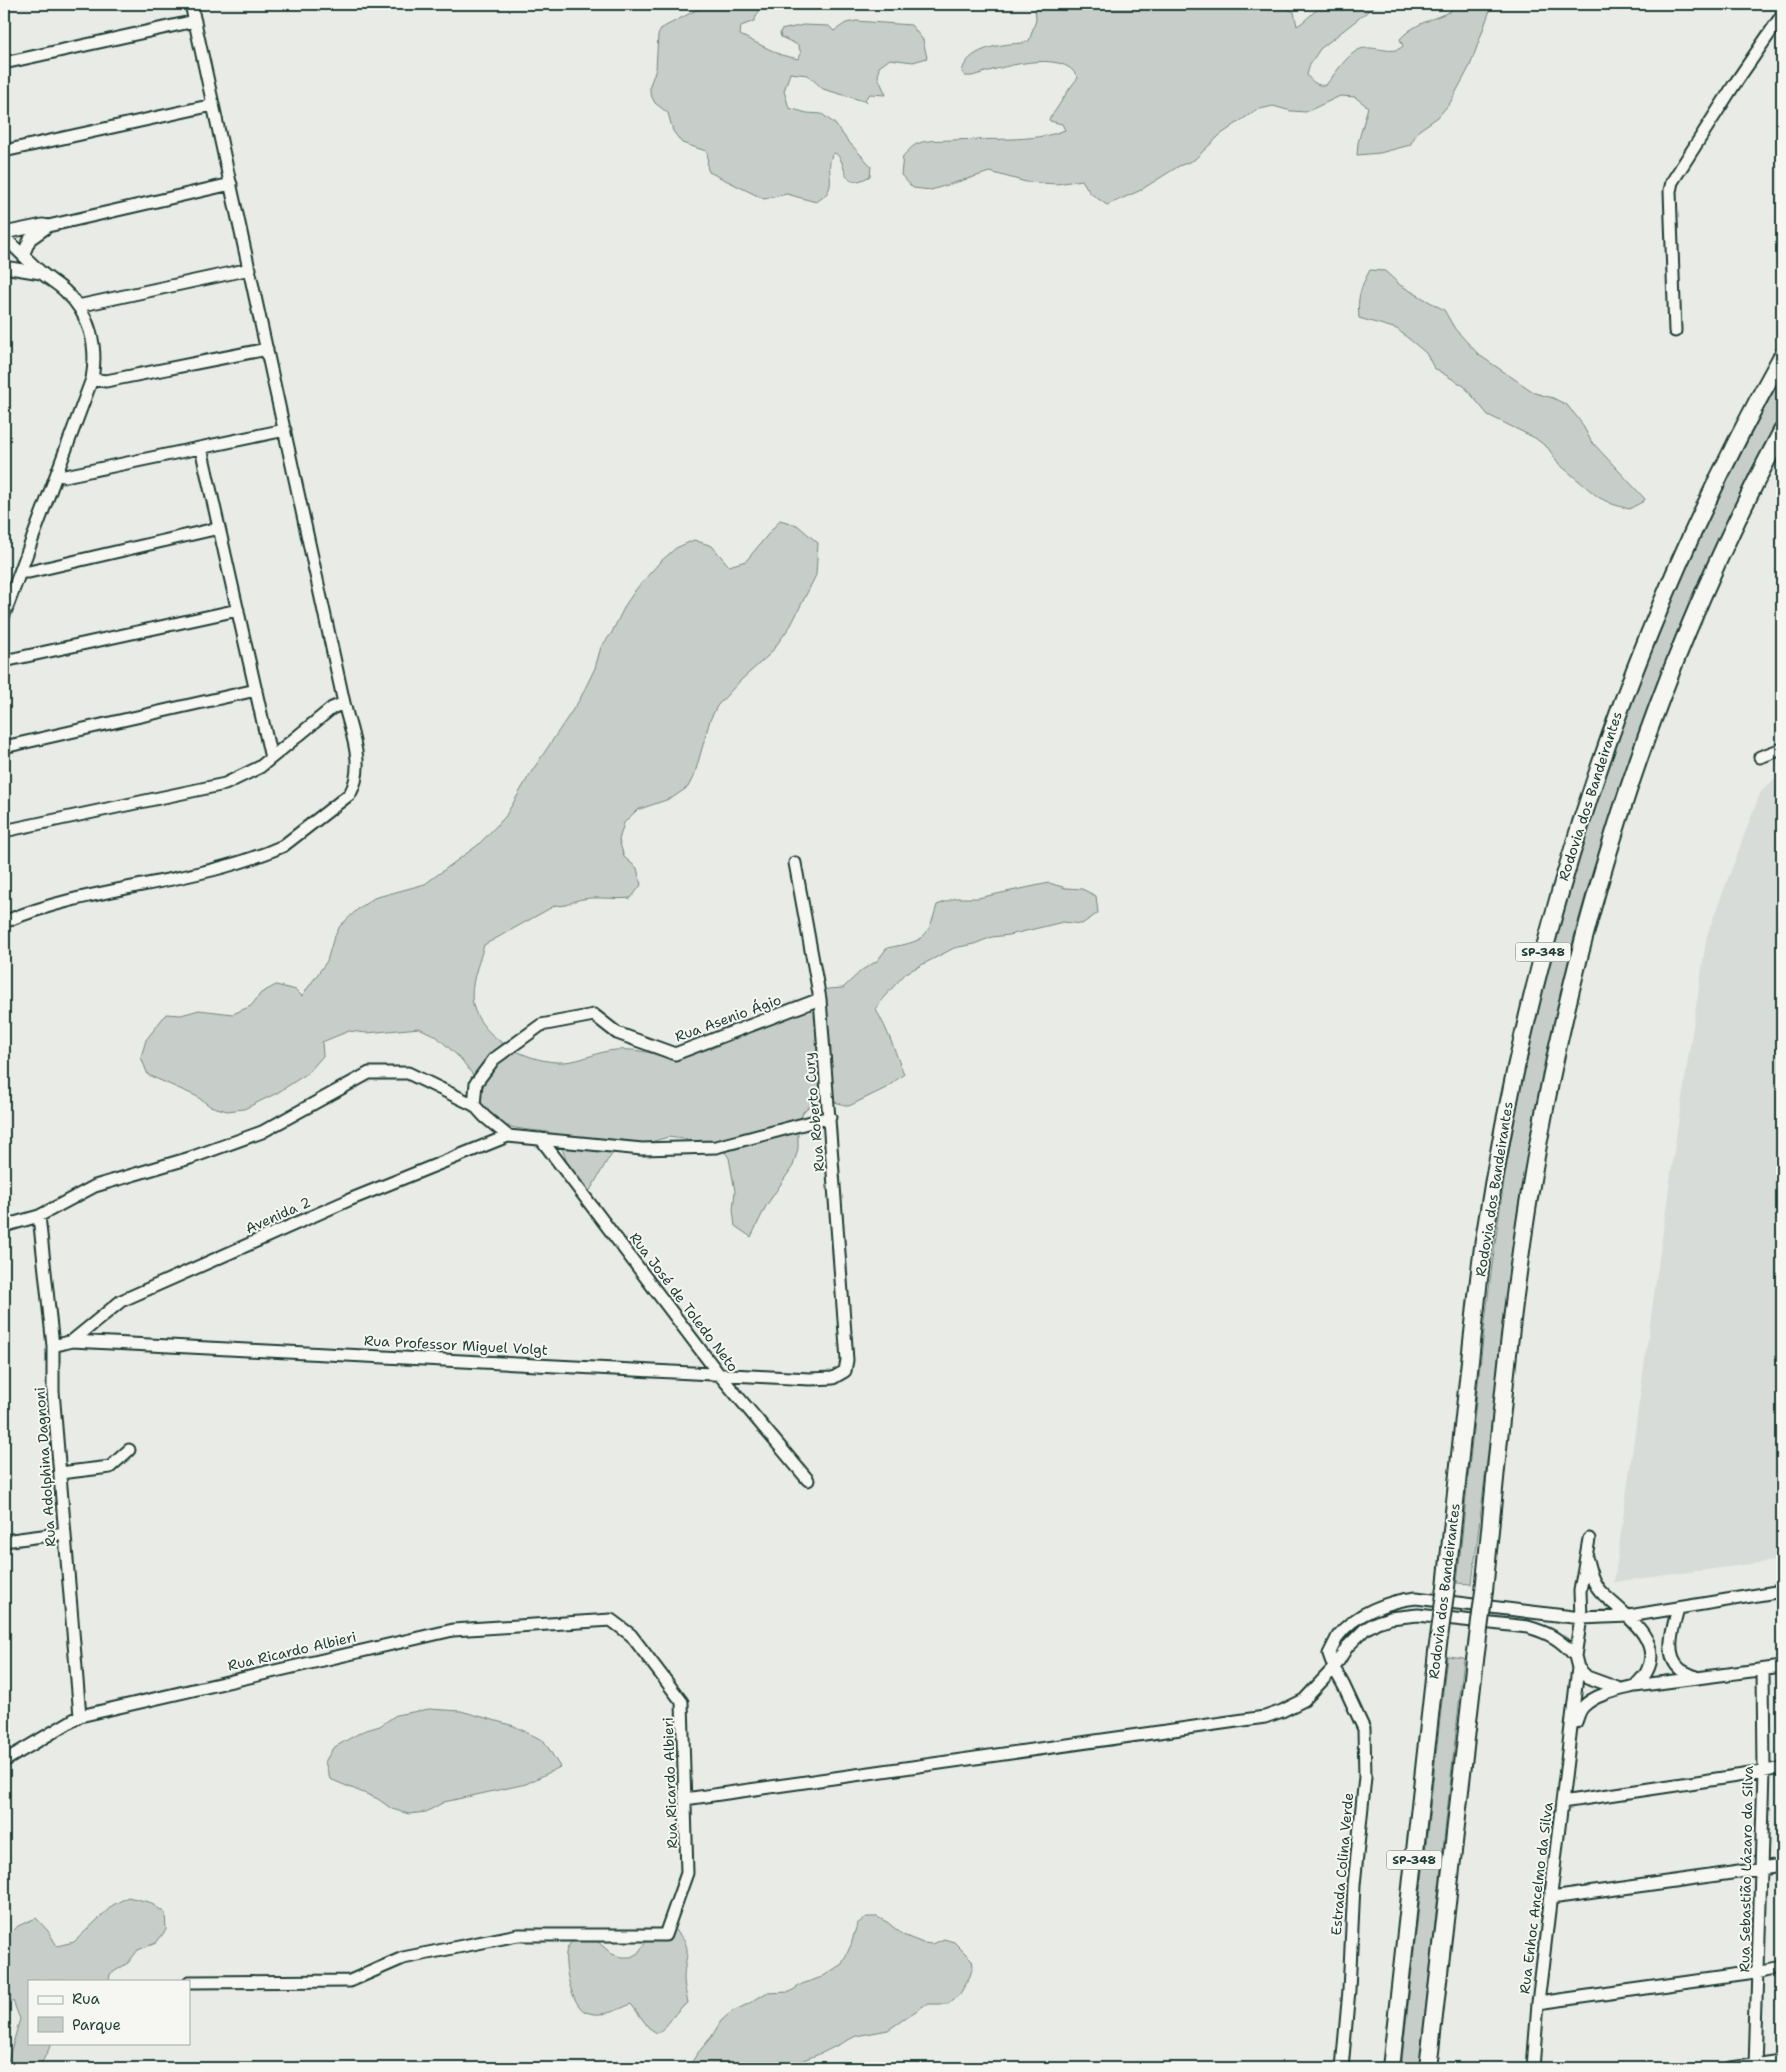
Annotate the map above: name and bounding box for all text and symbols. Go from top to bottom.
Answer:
street label: Rodovia dos Bandeirantes [1554,709,1626,883]
road number: SP-348 [1516,942,1570,962]
street label: Rua Asenio Ágio [672,990,784,1046]
street label: Rua Roberto Cury [800,1052,828,1172]
street label: Rodovia dos Bandeirantes [1471,1100,1517,1278]
street label: Avenida 2 [243,1193,313,1237]
street label: Rua José de Toledo Neto [626,1229,742,1375]
street label: Rua Professor Miguel Volgt [364,1331,548,1359]
street label: Rua Adolphina Dagnoni [30,1387,60,1547]
street label: Rodovia dos Bandeirantes [1424,1502,1464,1680]
street label: Rua Ricardo Albieri [226,1627,358,1675]
street label: Rua Ricardo Albieri [659,1717,681,1849]
street label: Rua Sebastião Lázaro da Silva [1735,1765,1757,1973]
street label: Estrada Colina Verde [1327,1792,1357,1936]
street label: Rua Enhoc Ancelmo da Silva [1515,1801,1557,1995]
road number: SP-348 [1386,1850,1442,1870]
legend [28,1980,190,2044]
text: Rua [72,1989,101,2009]
text: Parque [72,2015,121,2035]

